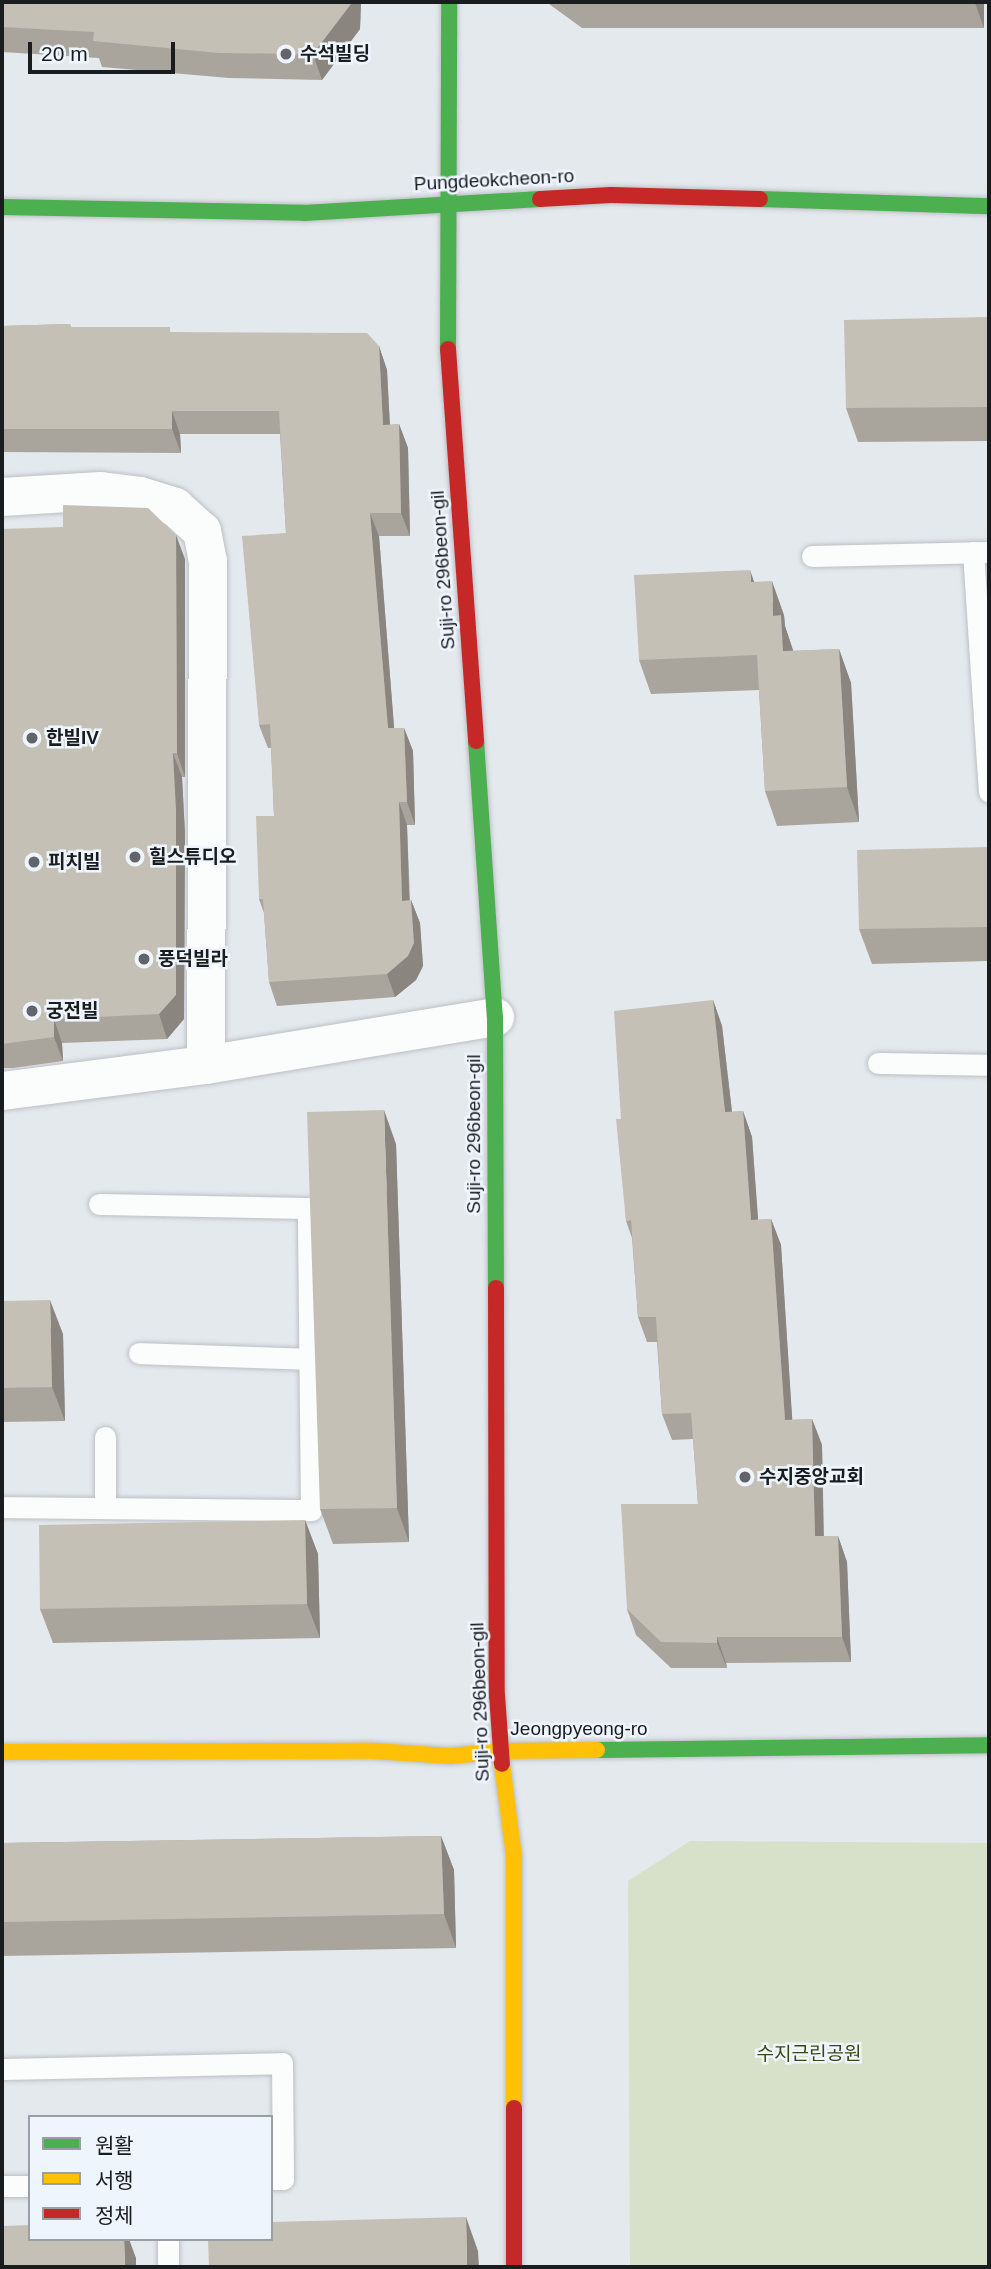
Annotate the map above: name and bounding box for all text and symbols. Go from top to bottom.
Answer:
scale bar [32,28,178,72]
text: 20 m [41,42,88,65]
place label: 수석빌딩 [300,43,370,65]
marker: 수석빌딩 [278,46,294,62]
street label: Pungdeokcheon-ro [413,164,575,196]
street label: Suji-ro 296beon-gil [426,490,460,650]
place label: 한빌IV [46,727,99,749]
marker: 한빌IV [24,730,40,746]
place label: 힐스튜디오 [149,846,236,868]
marker: 힐스튜디오 [127,849,143,865]
place label: 피치빌 [48,851,100,873]
marker: 피치빌 [26,854,42,870]
place label: 풍덕빌라 [158,948,228,970]
marker: 풍덕빌라 [136,951,152,967]
place label: 궁전빌 [46,1000,98,1022]
marker: 궁전빌 [24,1003,40,1019]
street label: Suji-ro 296beon-gil [463,1054,485,1214]
place label: 수지중앙교회 [759,1466,864,1488]
marker: 수지중앙교회 [737,1469,753,1485]
street label: Suji-ro 296beon-gil [466,1622,494,1782]
street label: Jeongpyeong-ro [510,1718,648,1740]
park label: 수지근린공원 [757,2043,861,2065]
legend [28,2115,273,2241]
text: 원활 [95,2134,134,2157]
text: 서행 [95,2169,134,2192]
text: 정체 [95,2204,134,2227]

